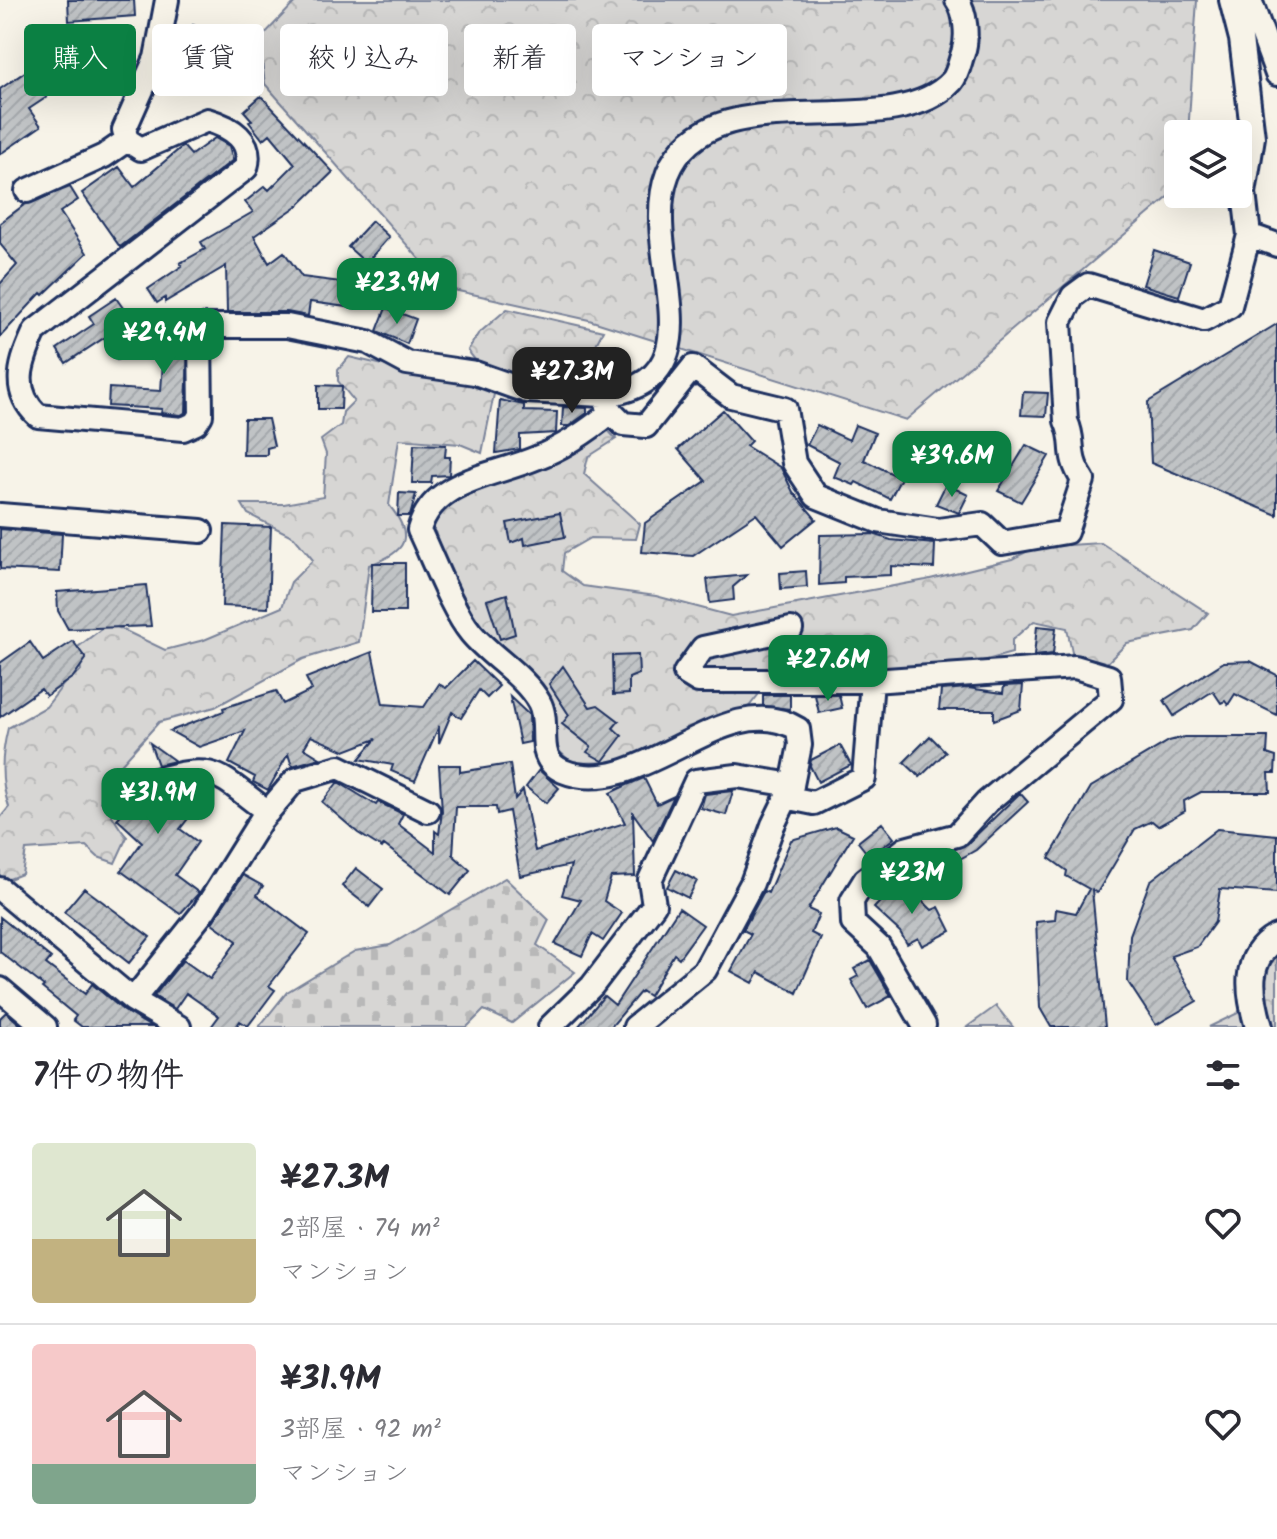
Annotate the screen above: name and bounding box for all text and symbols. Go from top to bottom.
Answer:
chip: 購入 [24,24,136,96]
chip: 賃貸 [152,24,264,96]
chip: 絞り込み [280,24,448,96]
chip: 新着 [464,24,576,96]
chip: マンション [592,24,787,96]
map controls [1164,120,1252,208]
button: layers [1164,120,1252,208]
pin: ¥23.9M [332,258,462,326]
text: ¥23.9M [355,263,439,305]
pin: ¥29.4M [99,308,229,376]
text: ¥29.4M [122,313,206,355]
pin: ¥27.3M [507,347,637,415]
text: ¥27.3M [530,352,614,394]
pin: ¥39.6M [887,431,1017,499]
text: ¥39.6M [910,436,994,478]
pin: ¥27.6M [763,635,893,703]
text: ¥27.6M [786,640,870,682]
pin: ¥31.9M [93,768,223,836]
text: ¥31.9M [119,773,197,815]
pin: ¥23M [865,848,959,916]
text: ¥23M [879,853,945,895]
text: 7件の物件 [32,1050,184,1104]
icon: filters [1201,1053,1245,1097]
text: ¥27.3M [280,1152,389,1206]
icon: home [96,1175,192,1271]
icon: heart [1201,1201,1245,1245]
text: 2部屋 · 74 m² [280,1208,440,1250]
text: マンション [280,1252,409,1294]
text: ¥31.9M [280,1353,381,1407]
icon: home [96,1376,192,1472]
icon: heart [1201,1402,1245,1446]
text: 3部屋 · 92 m² [280,1409,441,1451]
text: マンション [280,1453,409,1495]

